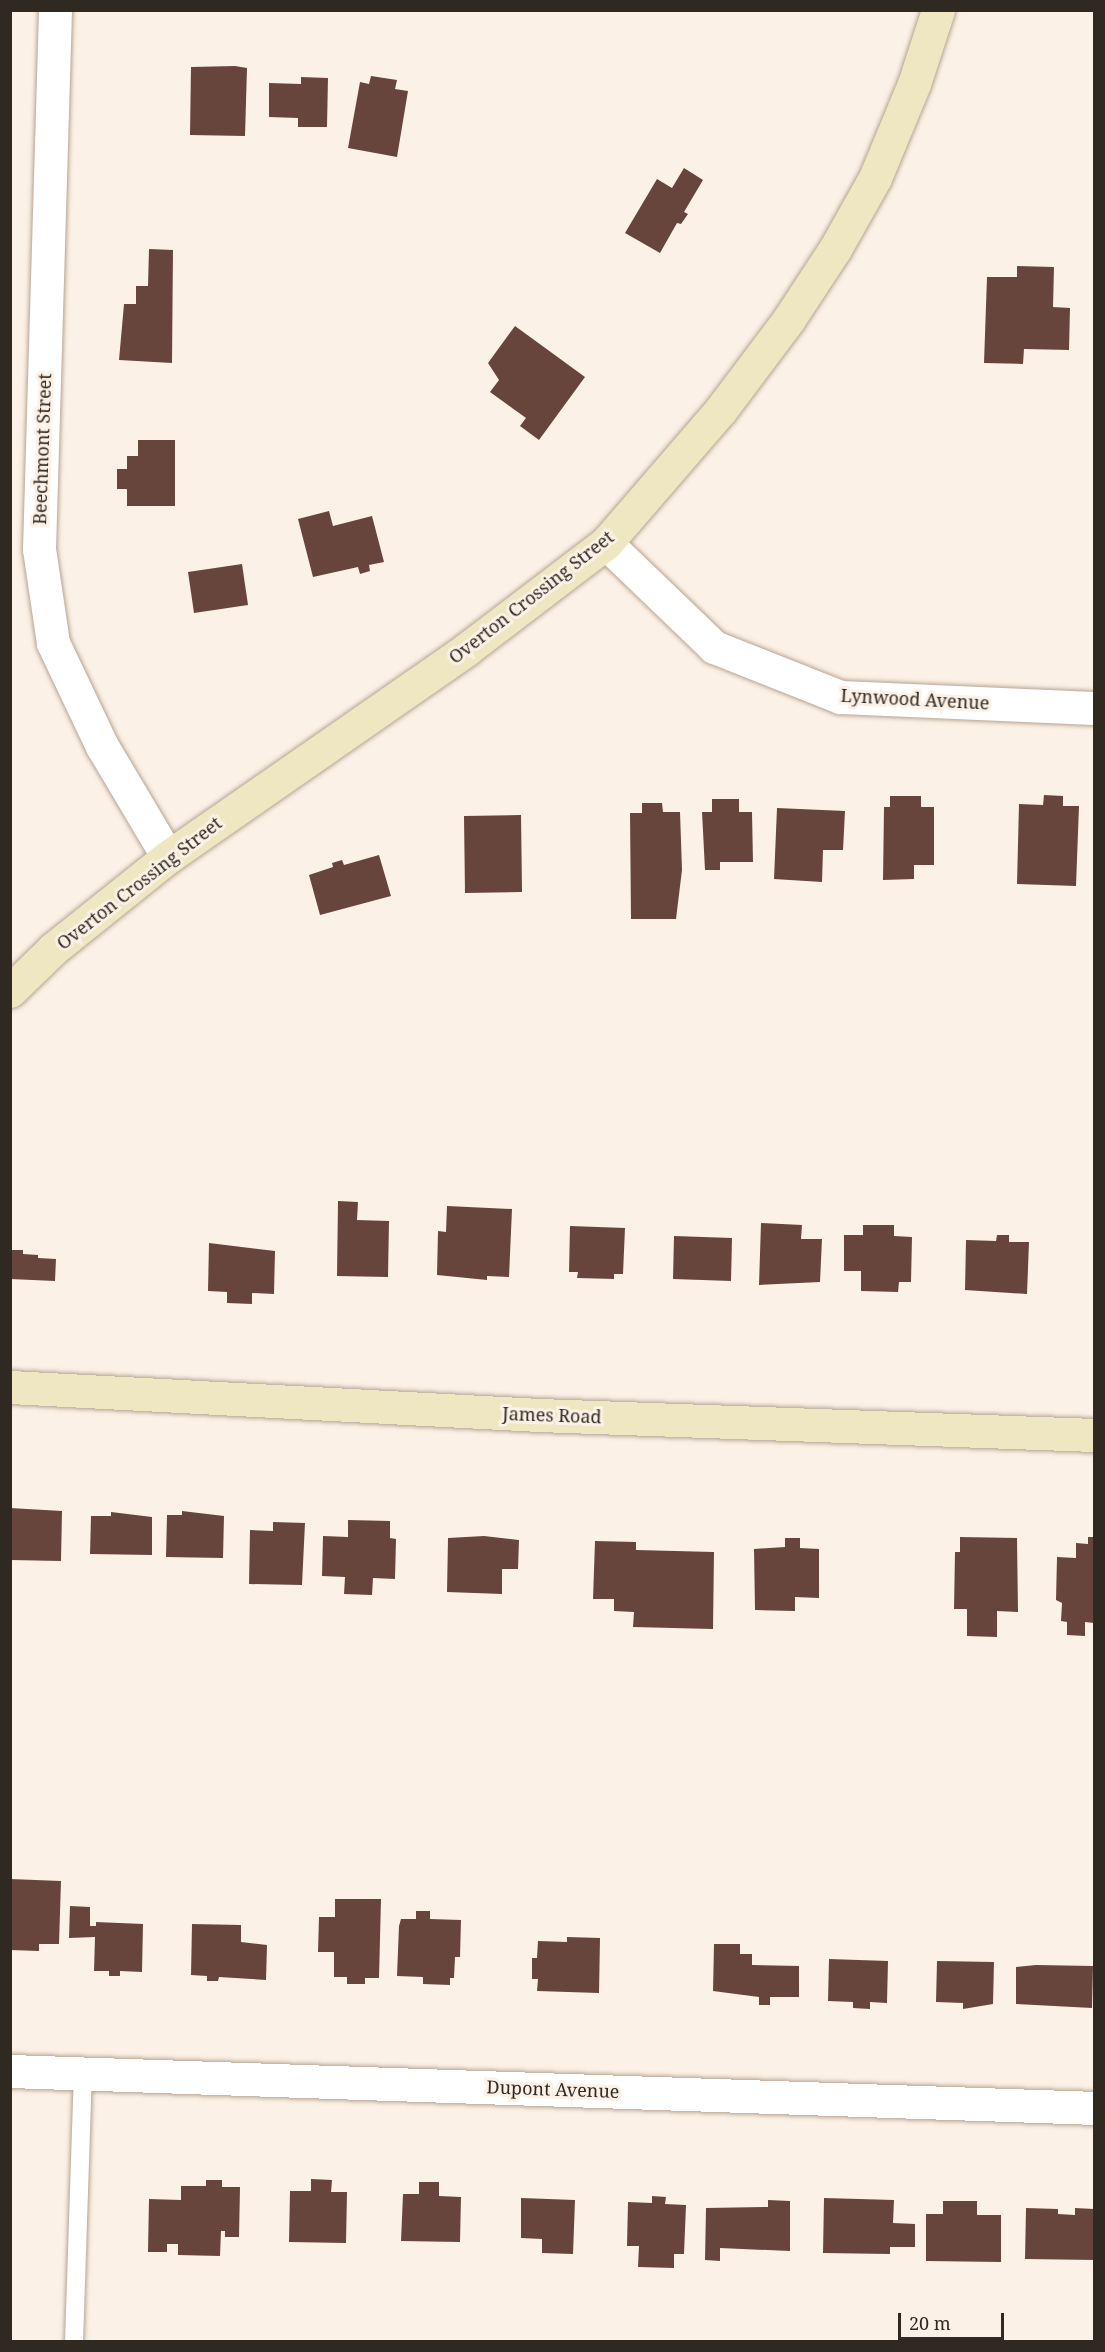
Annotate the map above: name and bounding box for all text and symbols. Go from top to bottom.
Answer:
street label: Beechmont Street [29,373,55,525]
street label: Overton Crossing Street [444,526,618,668]
street label: Lynwood Avenue [840,684,990,714]
street label: Overton Crossing Street [52,812,226,954]
street label: James Road [502,1402,602,1428]
street label: Dupont Avenue [486,2076,620,2102]
scale bar [901,2301,1008,2339]
text: 20 m [909,2311,951,2335]

